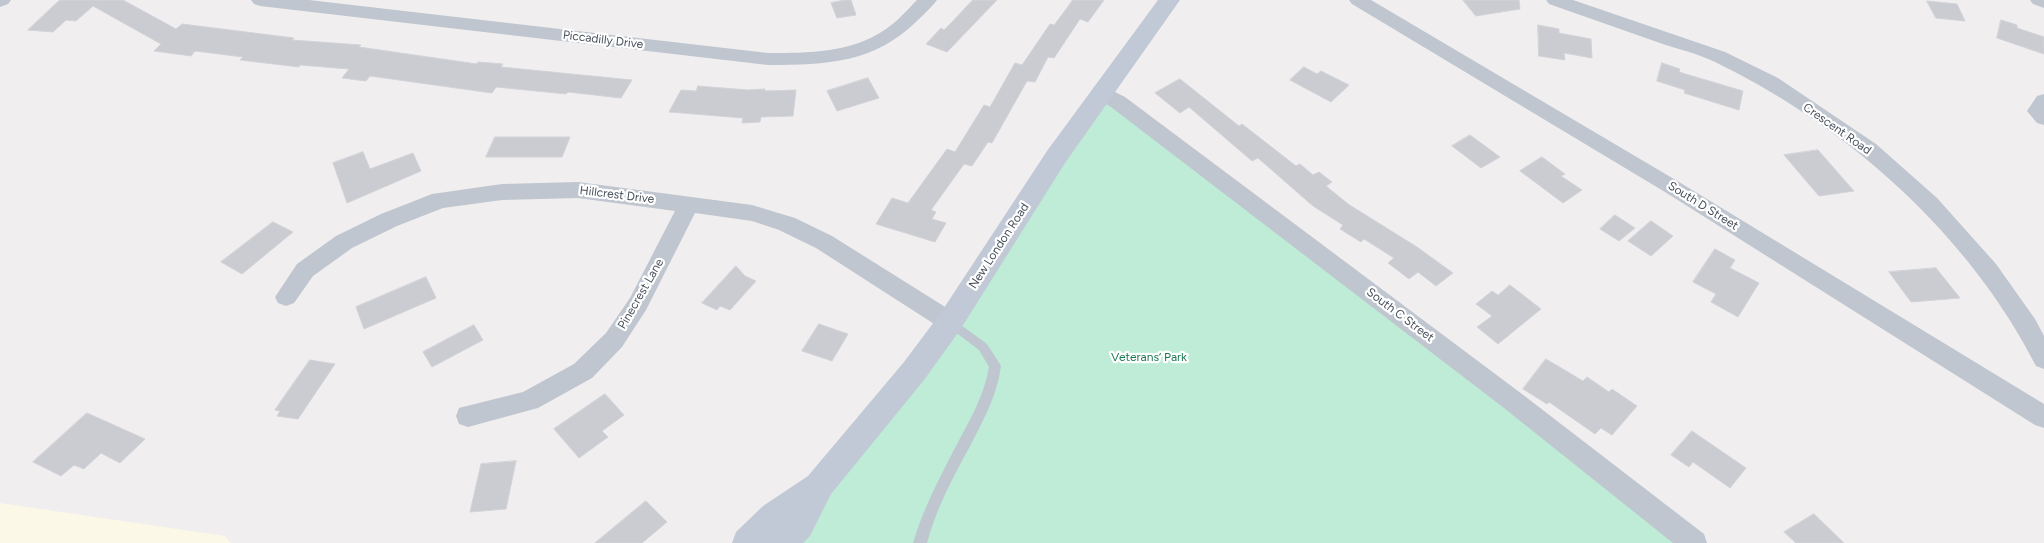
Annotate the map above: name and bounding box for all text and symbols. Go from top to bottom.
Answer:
street label: Piccadilly Drive [562,28,644,52]
street label: Crescent Road [1800,100,1874,158]
street label: South D Street [1665,179,1741,233]
street label: Hillcrest Drive [579,183,655,207]
street label: New London Road [966,200,1032,292]
street label: Pinecrest Lane [615,256,667,332]
street label: South C Street [1364,285,1436,345]
park label: Veterans’ Park [1111,350,1187,364]

